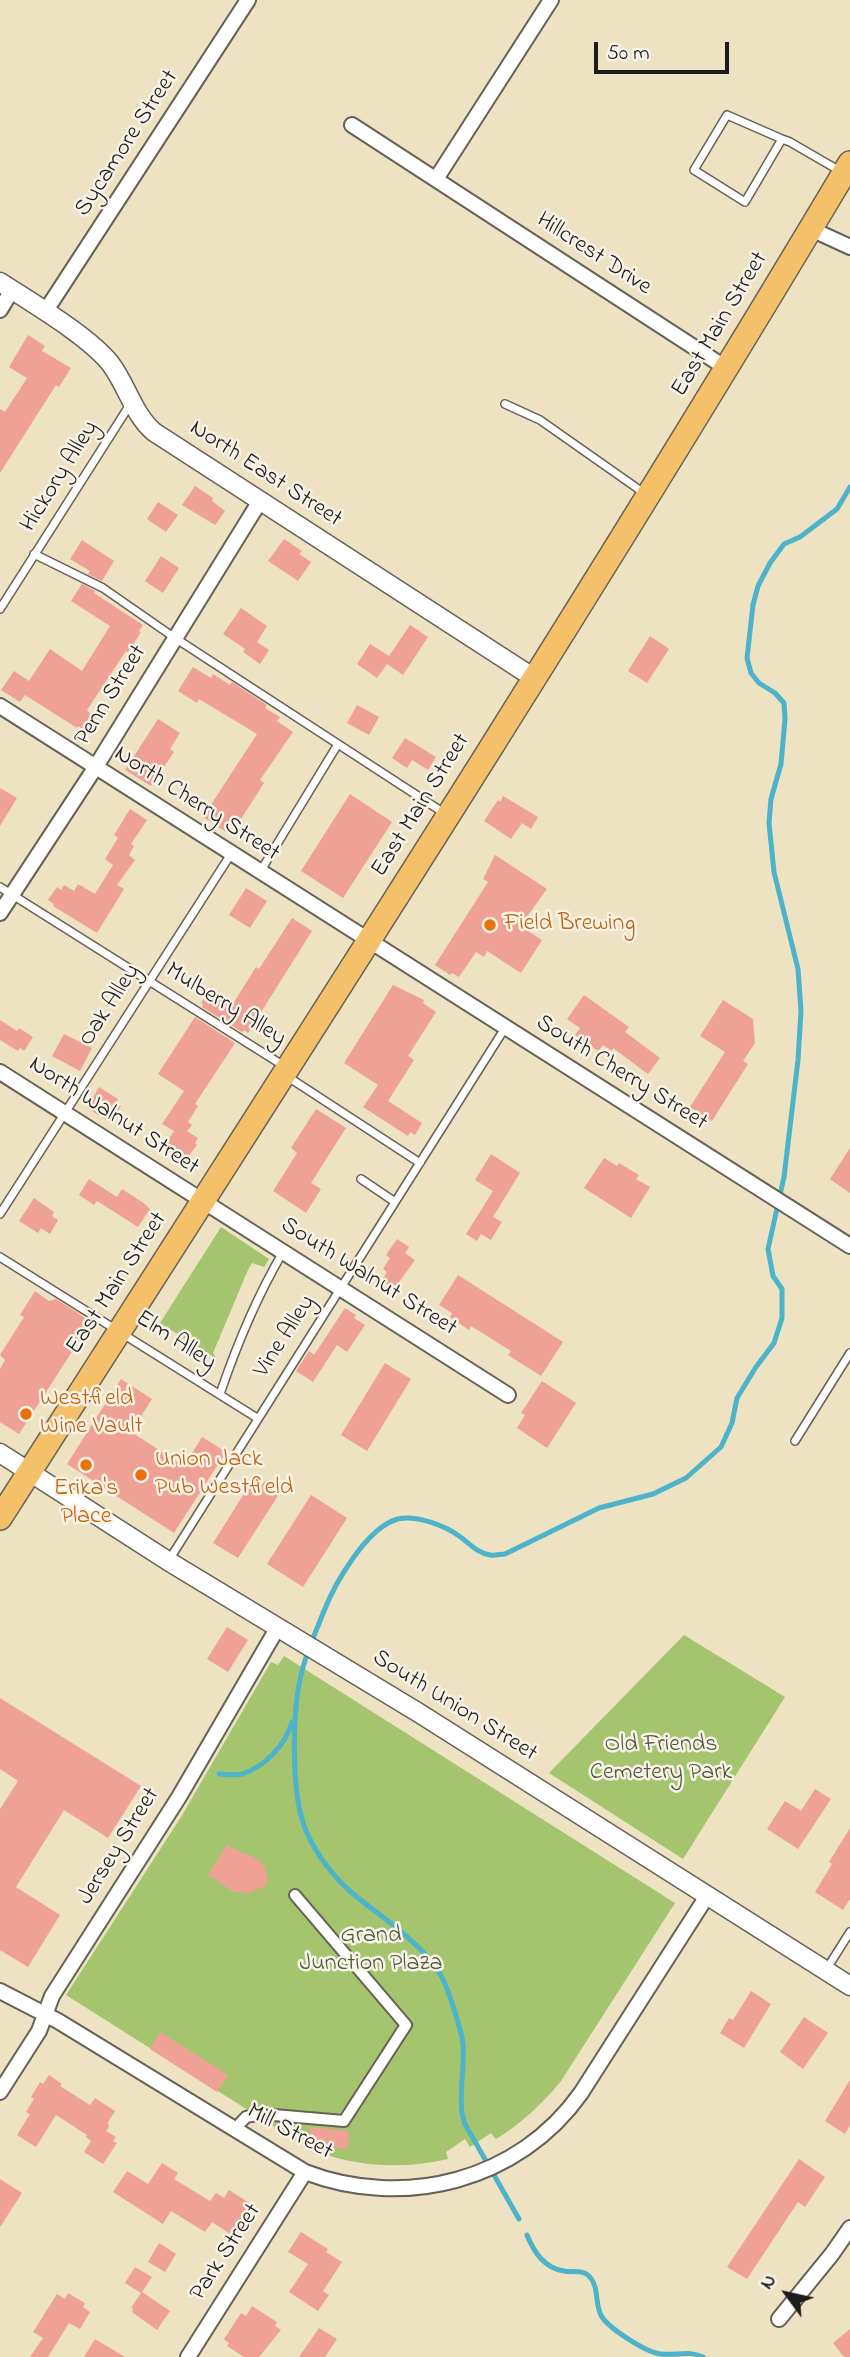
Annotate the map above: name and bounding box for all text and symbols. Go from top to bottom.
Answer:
scale bar [598,28,733,72]
text: 50 m [607,39,650,69]
street label: Sycamore Street [70,65,186,223]
street label: Hillcrest Drive [530,207,656,303]
street label: East Main Street [666,247,776,403]
street label: North East Street [183,415,347,535]
street label: Hickory Alley [15,416,107,538]
street label: Penn Street [70,640,154,752]
street label: East Main Street [366,729,478,883]
street label: North Cherry Street [108,741,284,869]
place label: Field Brewing [504,911,635,939]
marker: Field Brewing [482,917,498,933]
street label: Mulberry Alley [159,958,291,1054]
street label: Oak Alley [74,960,148,1052]
street label: South Cherry Street [530,1010,712,1138]
street label: North Walnut Street [22,1051,204,1183]
street label: East Main Street [61,1207,175,1361]
street label: South Walnut Street [274,1212,462,1344]
street label: Vine Alley [249,1290,323,1384]
street label: Elm Alley [129,1305,221,1379]
place label: Westfield Wine Vault [40,1386,143,1442]
marker: Westfield Wine Vault [18,1406,34,1422]
place label: Union Jack Pub Westfield [155,1447,293,1503]
marker: Erika's Place [78,1457,94,1473]
marker: Union Jack Pub Westfield [133,1467,149,1483]
place label: Erika's Place [54,1476,118,1532]
street label: South Union Street [366,1645,542,1769]
park label: Old Friends Cemetery Park [590,1732,732,1788]
street label: Jersey Street [73,1783,167,1911]
park label: Grand Junction Plaza [299,1923,443,1979]
street label: Mill Street [241,2098,337,2168]
street label: Park Street [185,2199,269,2307]
north arrow [752,2259,822,2329]
text: N [754,2270,784,2295]

